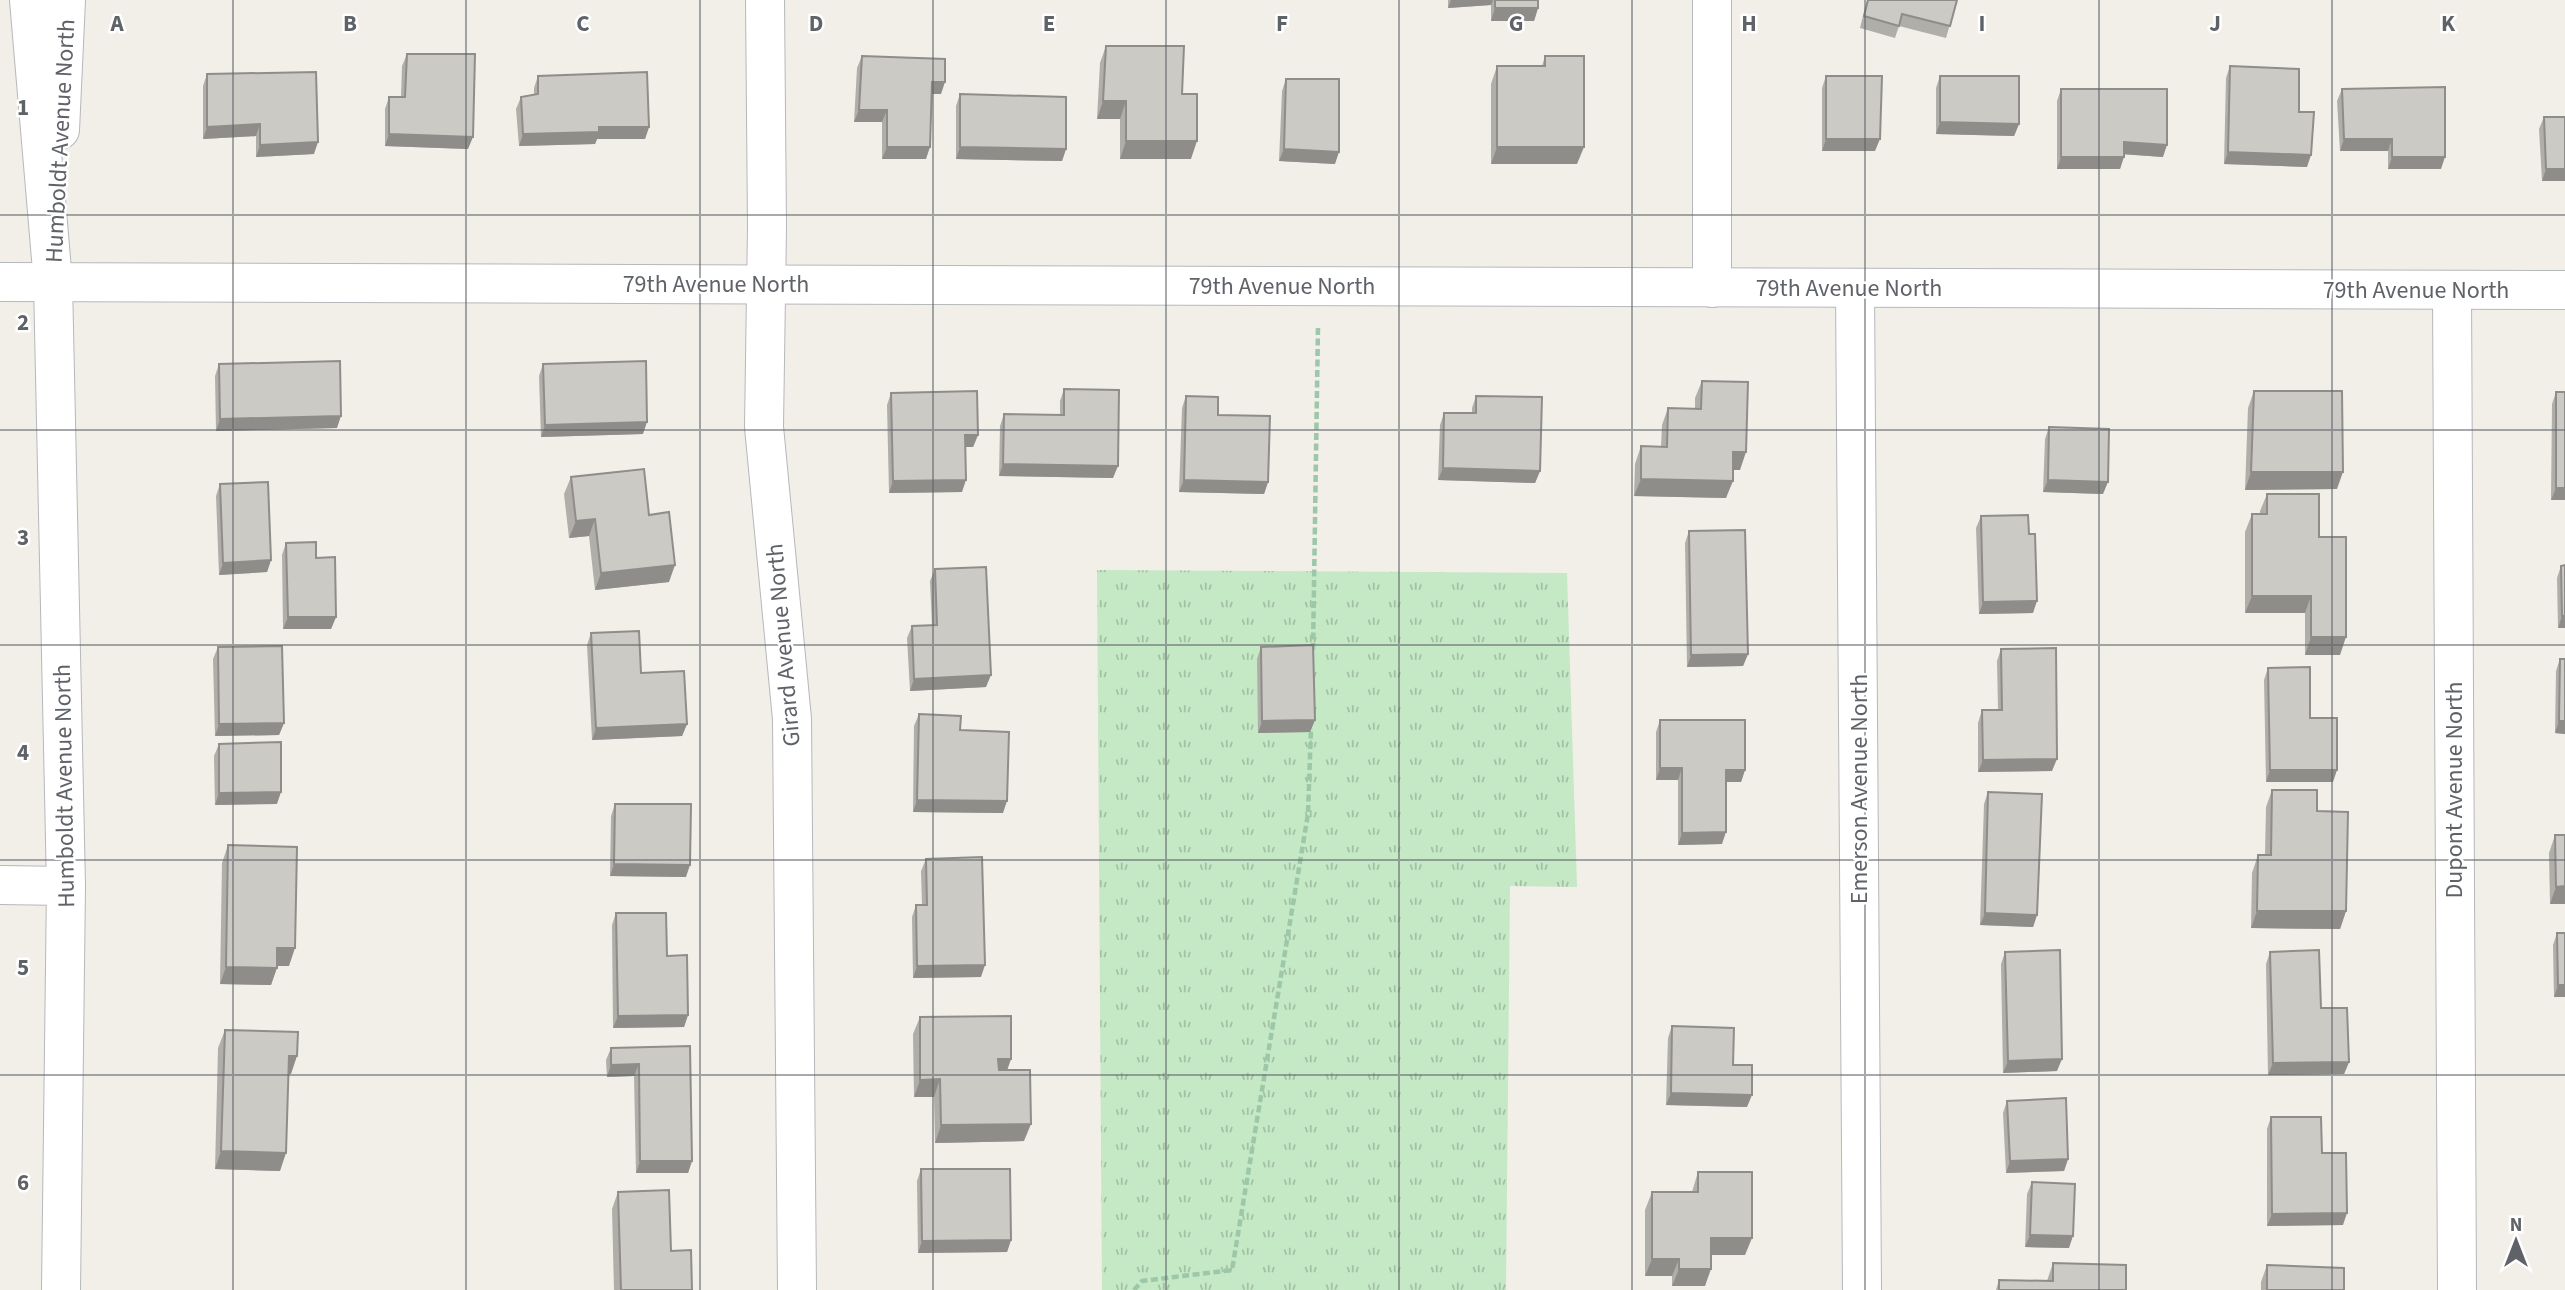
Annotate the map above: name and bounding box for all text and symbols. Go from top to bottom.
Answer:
text: A [109,7,124,40]
text: B [343,7,357,40]
text: C [576,7,590,40]
text: D [809,7,823,40]
text: E [1043,7,1055,40]
text: F [1276,7,1288,40]
text: G [1509,7,1523,40]
text: H [1741,7,1757,40]
text: I [1979,7,1985,40]
text: J [2209,7,2221,40]
text: K [2441,7,2456,40]
street label: Humboldt Avenue North [37,18,84,264]
text: 1 [17,91,29,124]
street label: 79th Avenue North [623,267,809,302]
street label: 79th Avenue North [1189,269,1375,304]
street label: 79th Avenue North [1756,271,1942,306]
street label: 79th Avenue North [2323,273,2509,308]
text: 2 [17,306,29,339]
text: 3 [17,521,29,554]
street label: Girard Avenue North [757,542,810,748]
street label: Humboldt Avenue North [45,664,84,908]
street label: Emerson Avenue North [1842,674,1877,904]
street label: Dupont Avenue North [2437,682,2472,898]
text: 4 [17,736,29,769]
text: 5 [17,951,29,984]
text: 6 [17,1166,29,1199]
north arrow [2481,1206,2551,1276]
text: N [2510,1212,2522,1239]

